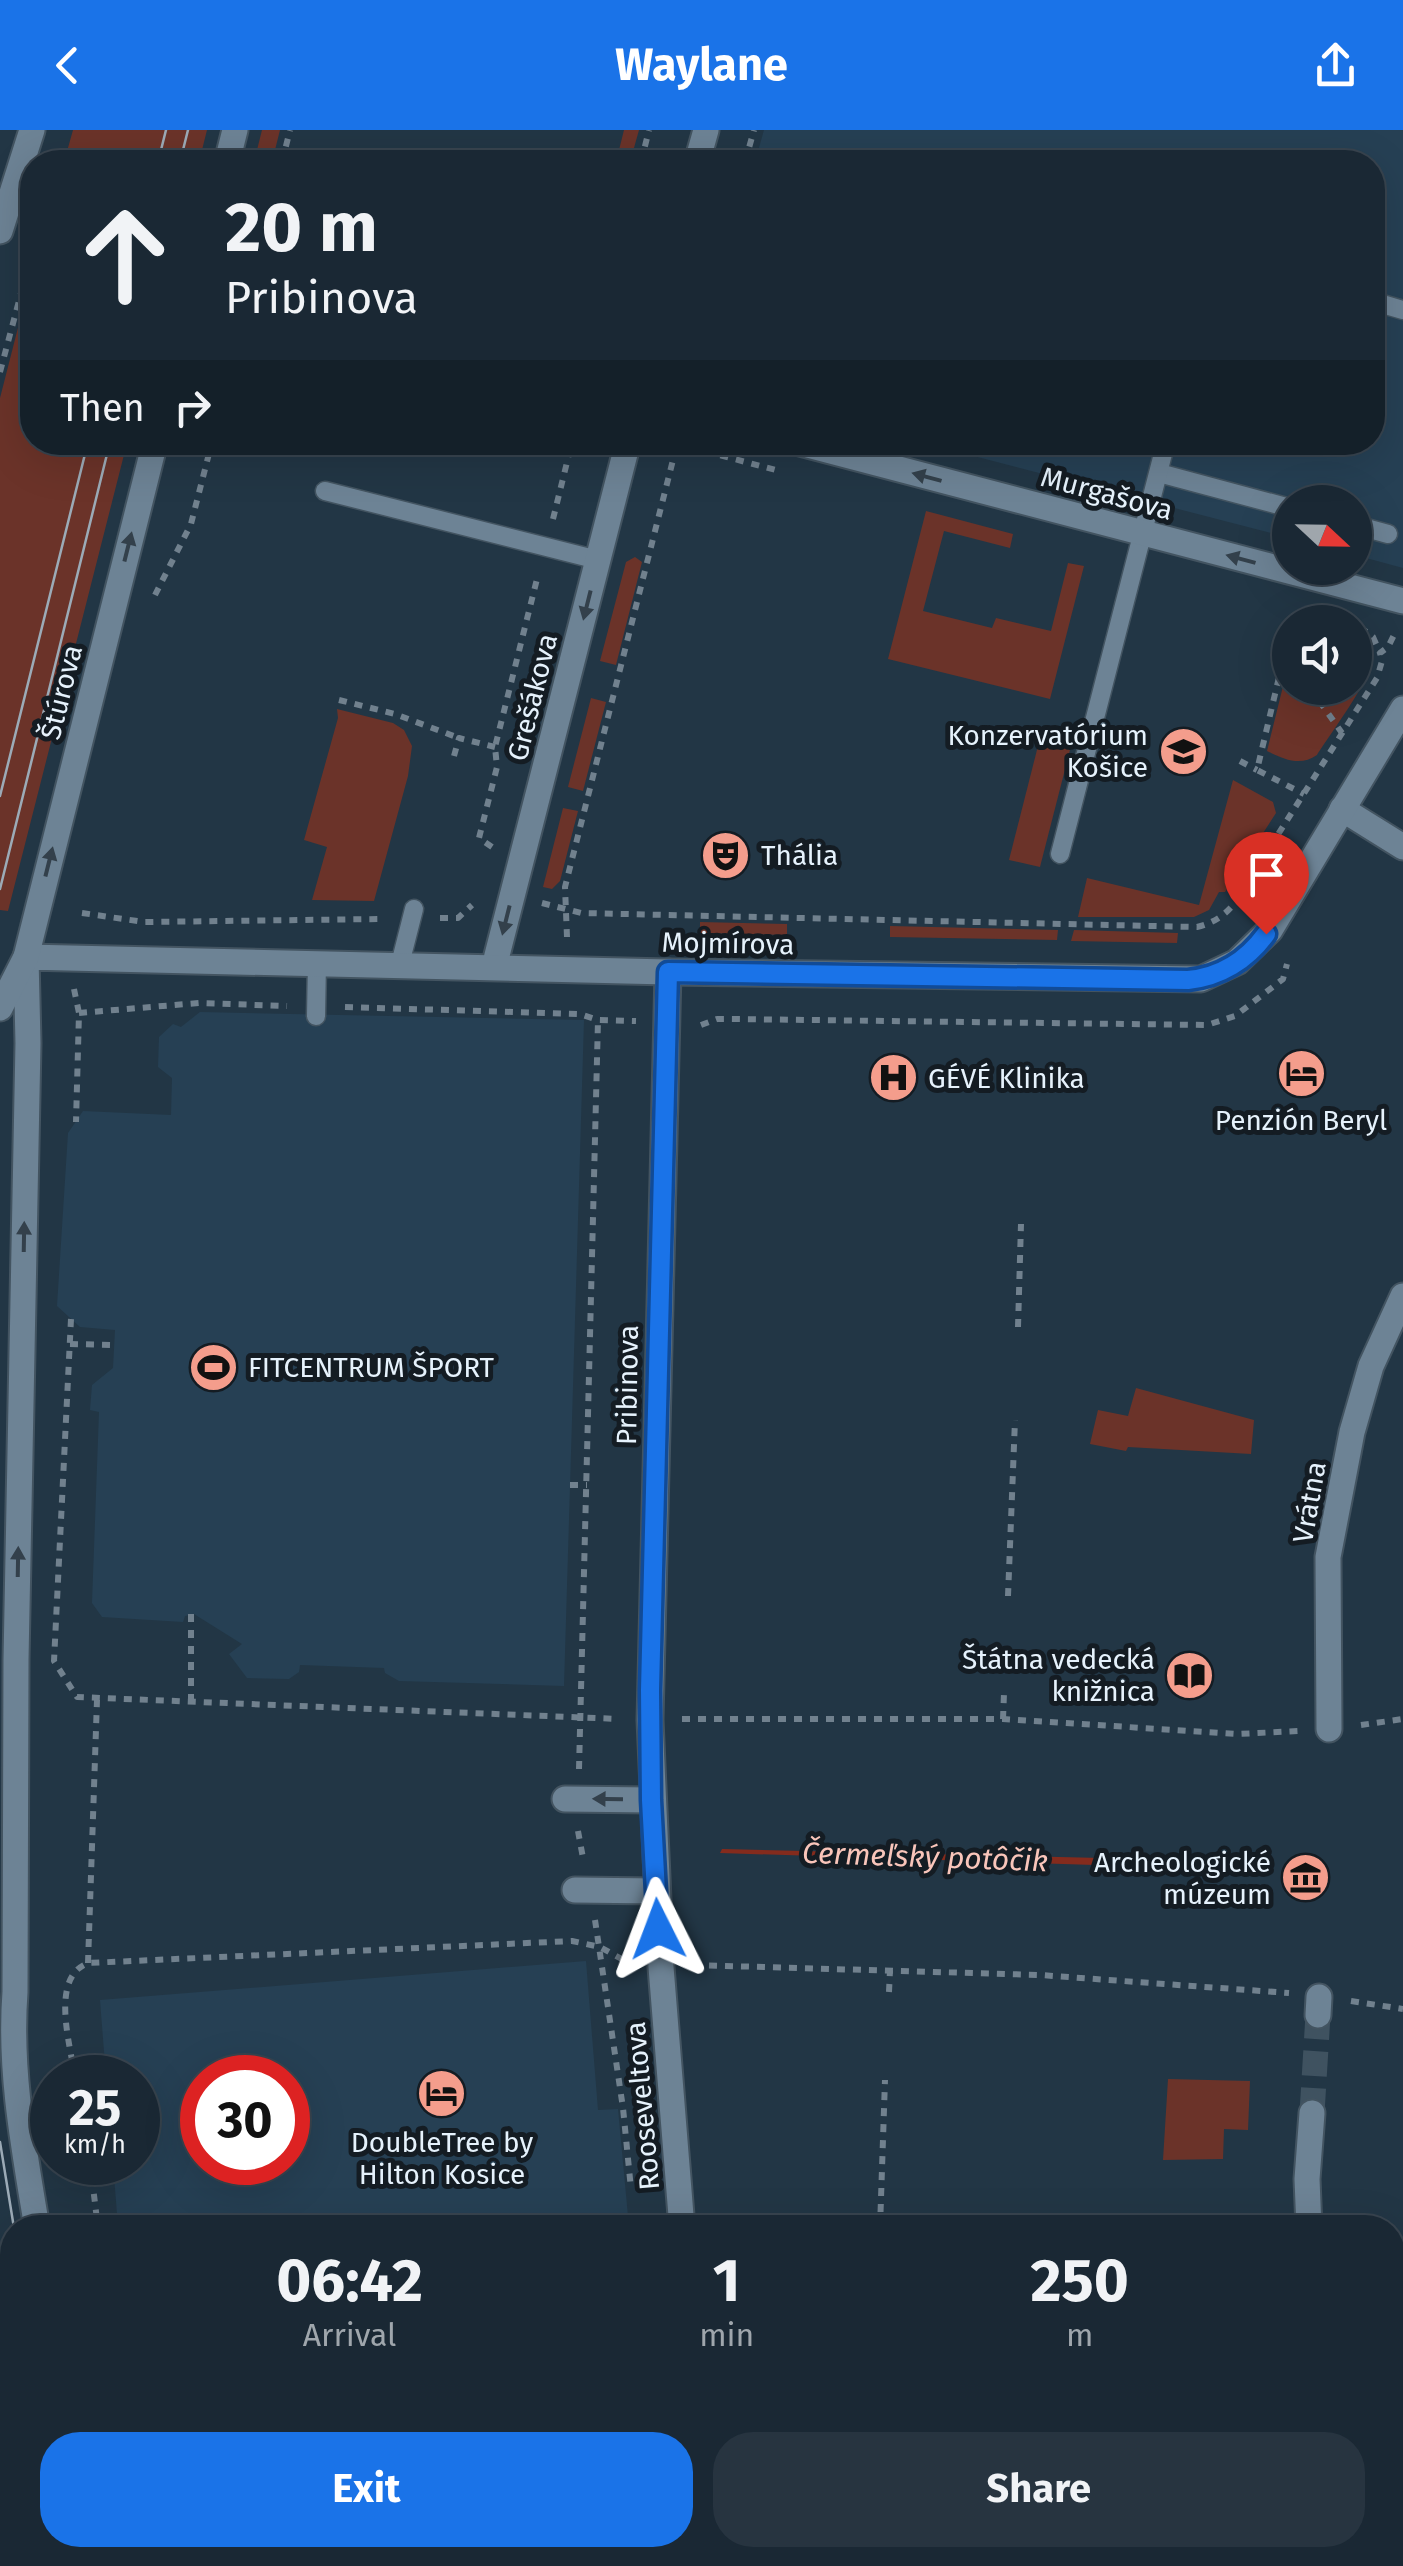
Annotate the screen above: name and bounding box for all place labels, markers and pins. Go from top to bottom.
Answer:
place label: Konzervatórium Košice [947,719,1148,784]
school or university icon: Konzervatórium Košice [1157,725,1209,777]
theatre icon: Thália [700,829,752,881]
pin [1224,832,1309,935]
place label: Thália [761,839,838,872]
hotel icon: Penzión Beryl [1275,1047,1327,1099]
hospital icon: GÉVÉ Klinika [867,1052,919,1104]
place label: GÉVÉ Klinika [928,1062,1085,1095]
place label: Penzión Beryl [1215,1104,1387,1137]
sports icon: FITCENTRUM ŠPORT [187,1341,239,1393]
place label: FITCENTRUM ŠPORT [248,1351,495,1384]
place label: Štátna vedecká knižnica [962,1643,1155,1708]
library icon: Štátna vedecká knižnica [1164,1649,1216,1701]
place label: Archeologické múzeum [1094,1846,1271,1911]
museum icon: Archeologické múzeum [1280,1852,1332,1904]
hotel icon: DoubleTree by Hilton Kosice [416,2068,468,2120]
place label: DoubleTree by Hilton Kosice [351,2126,533,2191]

